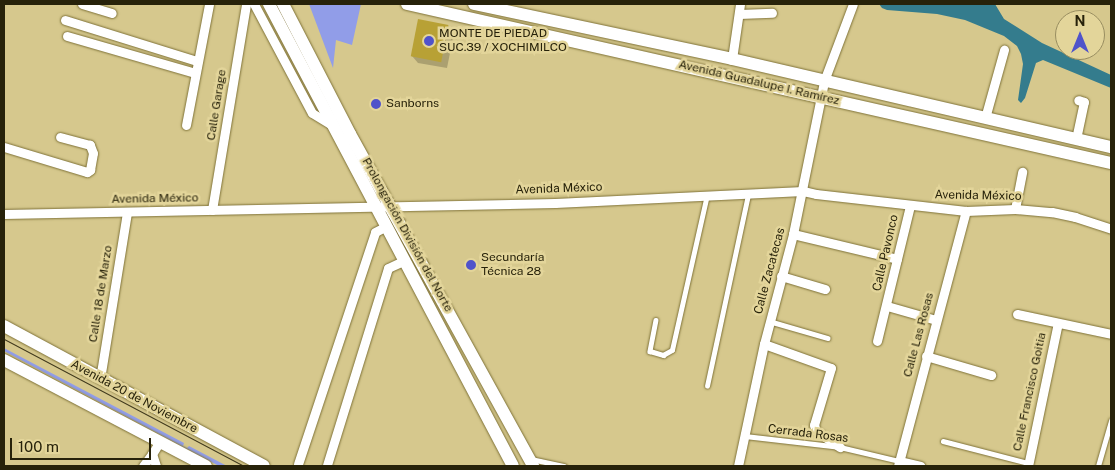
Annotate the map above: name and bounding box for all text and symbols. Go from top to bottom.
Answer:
north arrow [1055,10,1105,60]
text: N [1075,13,1085,29]
place label: MONTE DE PIEDAD SUC.39 / XOCHIMILCO [439,27,567,55]
marker: MONTE DE PIEDAD SUC.39 / XOCHIMILCO [423,35,435,47]
street label: Avenida Guadalupe I. Ramírez [677,57,841,109]
street label: Calle Garage [204,68,230,142]
place label: Sanborns [386,97,439,111]
marker: Sanborns [370,98,382,110]
street label: Prolongación División del Norte [359,155,455,315]
street label: Avenida México [515,180,603,198]
street label: Avenida México [934,188,1022,204]
street label: Avenida México [111,191,199,207]
street label: Calle Pavonco [870,213,902,293]
street label: Calle Zacatecas [752,226,788,316]
street label: Calle 18 de Marzo [86,244,116,344]
place label: Secundaría Técnica 28 [481,251,544,279]
marker: Secundaría Técnica 28 [465,259,477,271]
street label: Calle Las Rosas [901,291,937,379]
street label: Calle Francisco Goitia [1010,331,1050,453]
street label: Avenida 20 de Noviembre [68,357,200,437]
street label: Cerrada Rosas [767,422,849,446]
scale bar [12,428,154,460]
text: 100 m [18,438,59,455]

